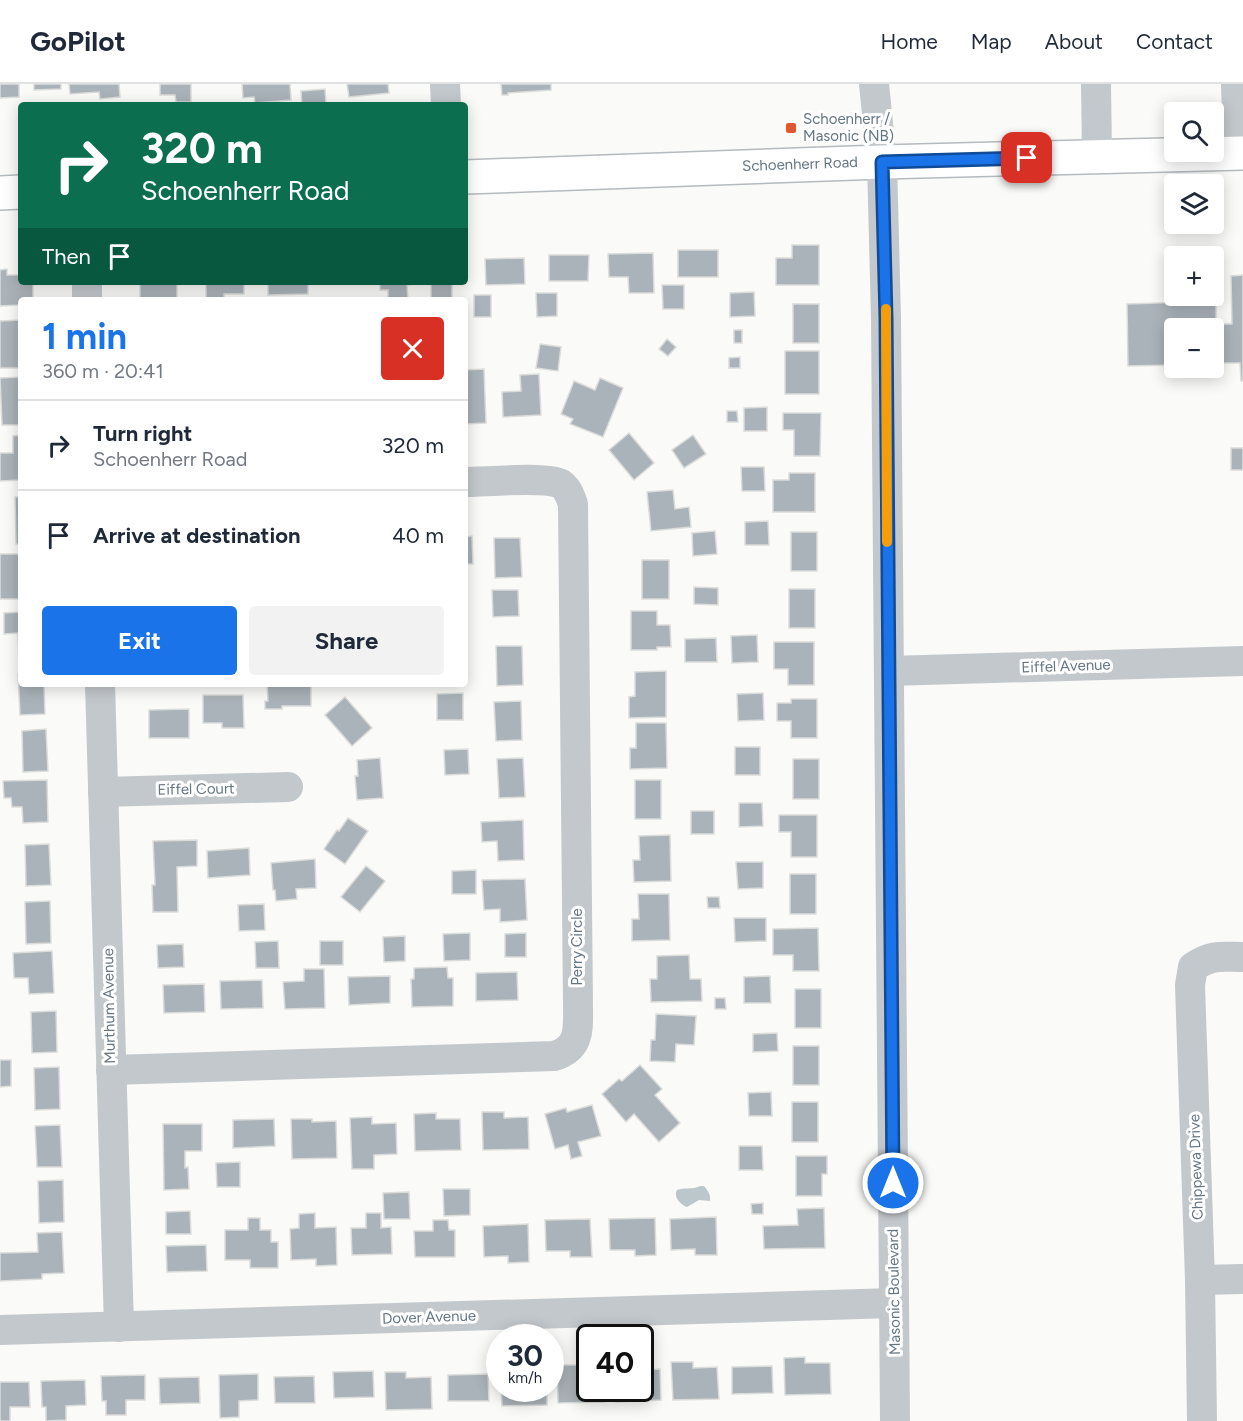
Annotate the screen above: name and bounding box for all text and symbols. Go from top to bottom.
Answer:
text: GoPilot [30,24,126,58]
text: Home [881,29,938,54]
text: Map [971,29,1012,54]
text: About [1045,29,1103,54]
text: Contact [1136,29,1213,54]
map controls [1164,102,1224,378]
button: search [1164,102,1224,162]
place label: Schoenherr / Masonic (NB) [803,110,894,145]
marker: Schoenherr / Masonic (NB) [784,121,798,135]
text: 320 m [141,123,263,174]
icon: right [42,126,120,204]
pin [1001,132,1052,183]
icon: arrive [1010,141,1043,174]
street label: Schoenherr Road [742,153,858,175]
text: Schoenherr Road [141,174,350,207]
button: layers [1164,174,1224,234]
icon: arrive [103,240,136,273]
text: Then [42,243,91,270]
button: + [1164,246,1224,306]
text: 1 min [42,315,127,358]
button: close [381,317,444,380]
button: − [1164,318,1224,378]
text: 360 m · 20:41 [42,359,164,383]
text: Turn right [93,420,192,447]
icon: right [42,429,75,462]
text: 320 m [381,432,444,459]
text: Schoenherr Road [93,447,248,471]
icon: arrive [42,519,75,552]
text: Arrive at destination [93,522,301,549]
text: 40 m [392,522,444,549]
button: Exit [42,606,237,675]
button: Share [249,606,444,675]
street label: Eiffel Avenue [1021,655,1111,677]
street label: Eiffel Court [157,779,235,799]
street label: Perry Circle [568,908,586,986]
street label: Murthum Avenue [99,948,119,1064]
street label: Chippewa Drive [1185,1114,1207,1220]
position arrow [861,1151,925,1215]
street label: Masonic Boulevard [884,1229,904,1355]
street label: Dover Avenue [382,1306,476,1328]
speed limit sign: 40 [576,1324,654,1402]
text: 30 [507,1337,543,1374]
text: km/h [508,1369,542,1387]

